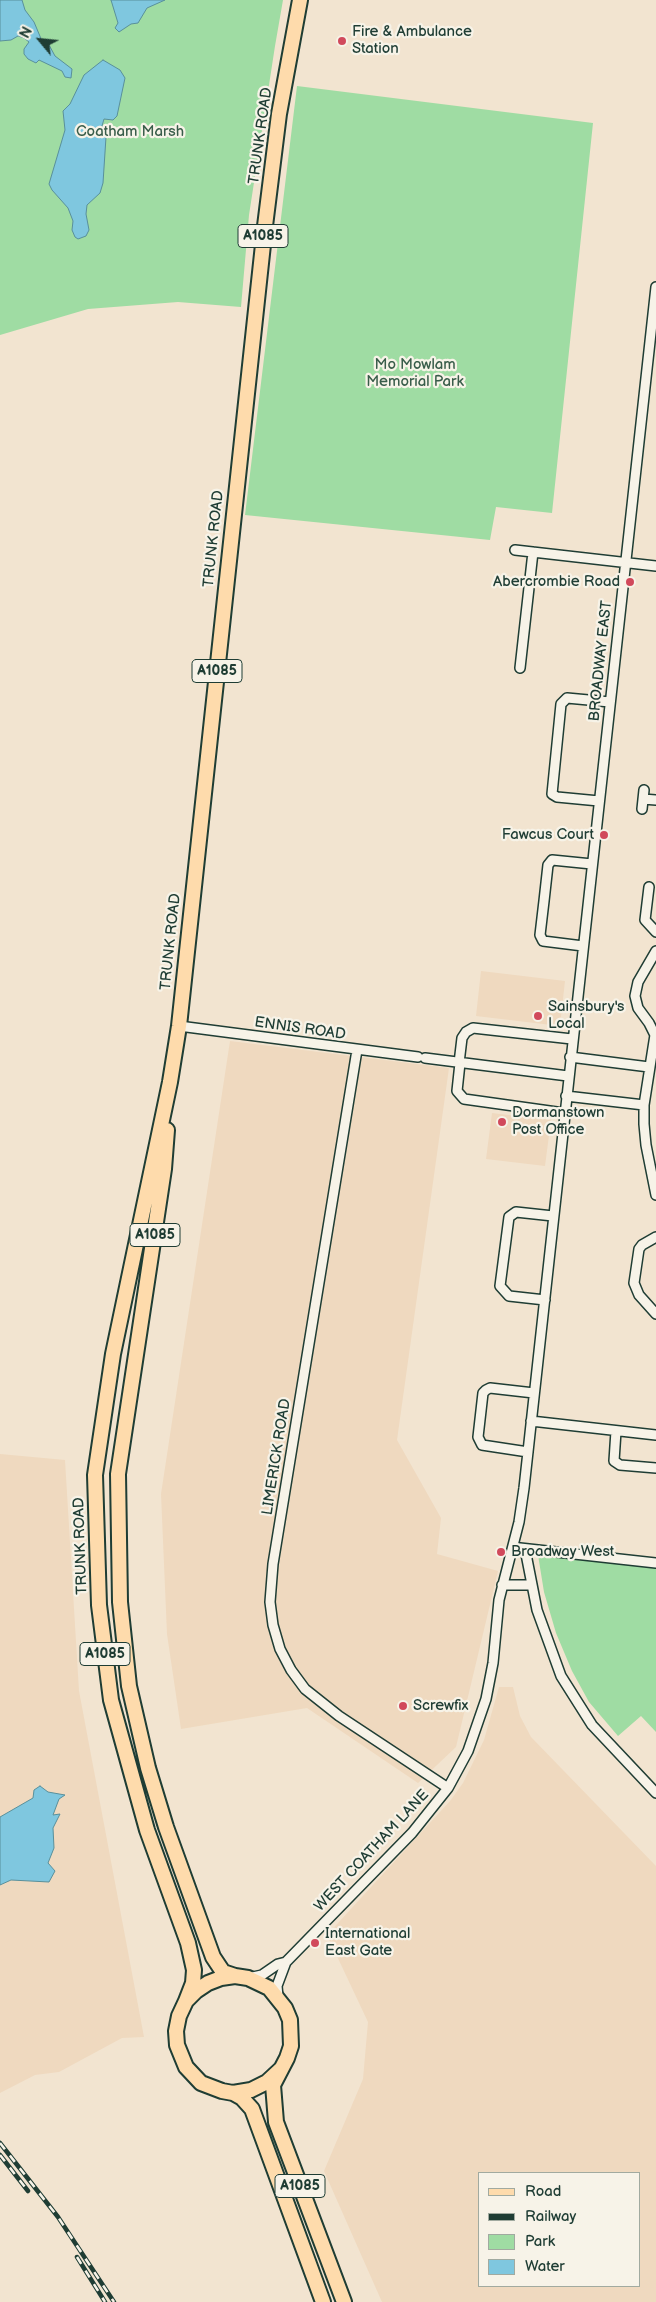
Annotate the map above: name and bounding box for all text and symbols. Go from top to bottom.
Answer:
north arrow [15,15,65,65]
place label: Fire & Ambulance Station [352,23,472,58]
text: N [16,24,36,41]
marker: Fire & Ambulance Station [336,35,348,47]
street label: TRUNK ROAD [245,87,277,185]
park label: Coatham Marsh [76,123,184,141]
road number: A1085 [238,225,288,248]
park label: Mo Mowlam Memorial Park [366,356,464,391]
street label: TRUNK ROAD [200,490,228,588]
place label: Abercrombie Road [493,573,620,591]
marker: Abercrombie Road [624,576,636,588]
street label: BROADWAY EAST [586,600,616,722]
road number: A1085 [192,659,242,682]
place label: Fawcus Court [502,826,594,844]
marker: Fawcus Court [598,829,610,841]
street label: TRUNK ROAD [157,893,185,991]
place label: Sainsbury's Local [548,998,624,1033]
marker: Sainsbury's Local [532,1010,544,1022]
street label: ENNIS ROAD [253,1014,347,1044]
place label: Dormanstown Post Office [512,1104,605,1139]
marker: Dormanstown Post Office [496,1116,508,1128]
road number: A1085 [130,1224,180,1246]
street label: LIMERICK ROAD [259,1398,295,1516]
street label: TRUNK ROAD [70,1497,92,1595]
place label: Broadway West [511,1543,614,1561]
marker: Broadway West [495,1546,507,1558]
road number: A1085 [80,1642,130,1666]
place label: Screwfix [413,1697,468,1715]
marker: Screwfix [397,1700,409,1712]
street label: WEST COATHAM LANE [311,1786,433,1916]
place label: International East Gate [325,1925,410,1960]
marker: International East Gate [309,1937,321,1949]
legend [478,2172,641,2287]
road number: A1085 [275,2174,325,2198]
text: Road [525,2182,561,2201]
text: Railway [525,2207,576,2226]
text: Park [525,2232,555,2251]
text: Water [525,2257,565,2276]

